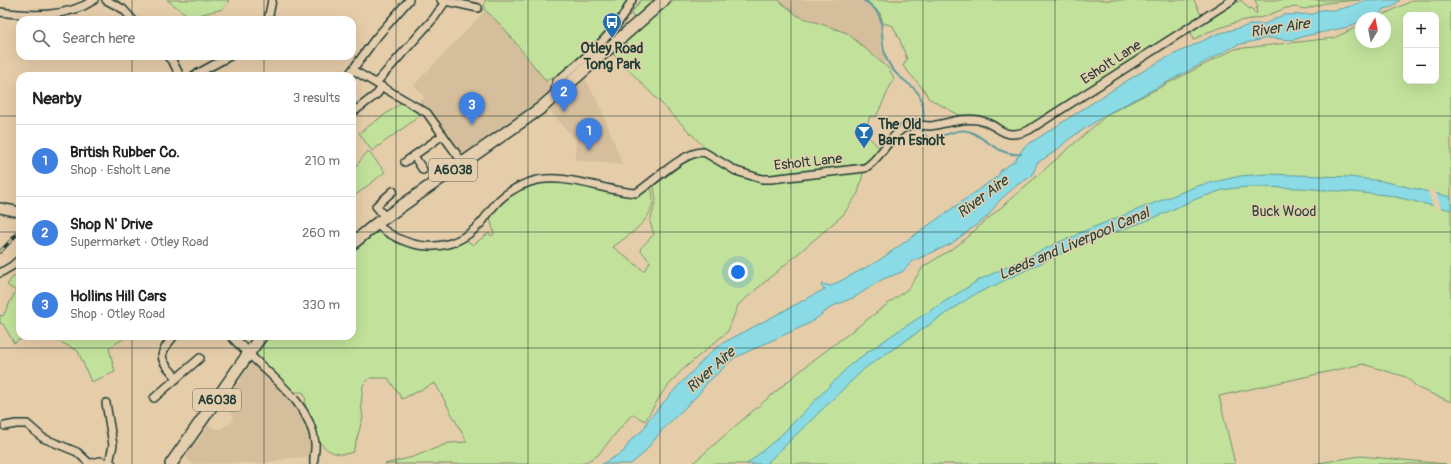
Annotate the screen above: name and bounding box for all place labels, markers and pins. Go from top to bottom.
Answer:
bus stop icon: Otley Road Tong Park [601,11,623,39]
place label: Otley Road Tong Park [581,40,644,73]
pin: 2 [551,79,577,112]
pin: 3 [459,92,485,125]
place label: The Old Barn Esholt [877,116,945,149]
pin: 1 [576,118,602,151]
bar icon: The Old Barn Esholt [853,121,875,149]

